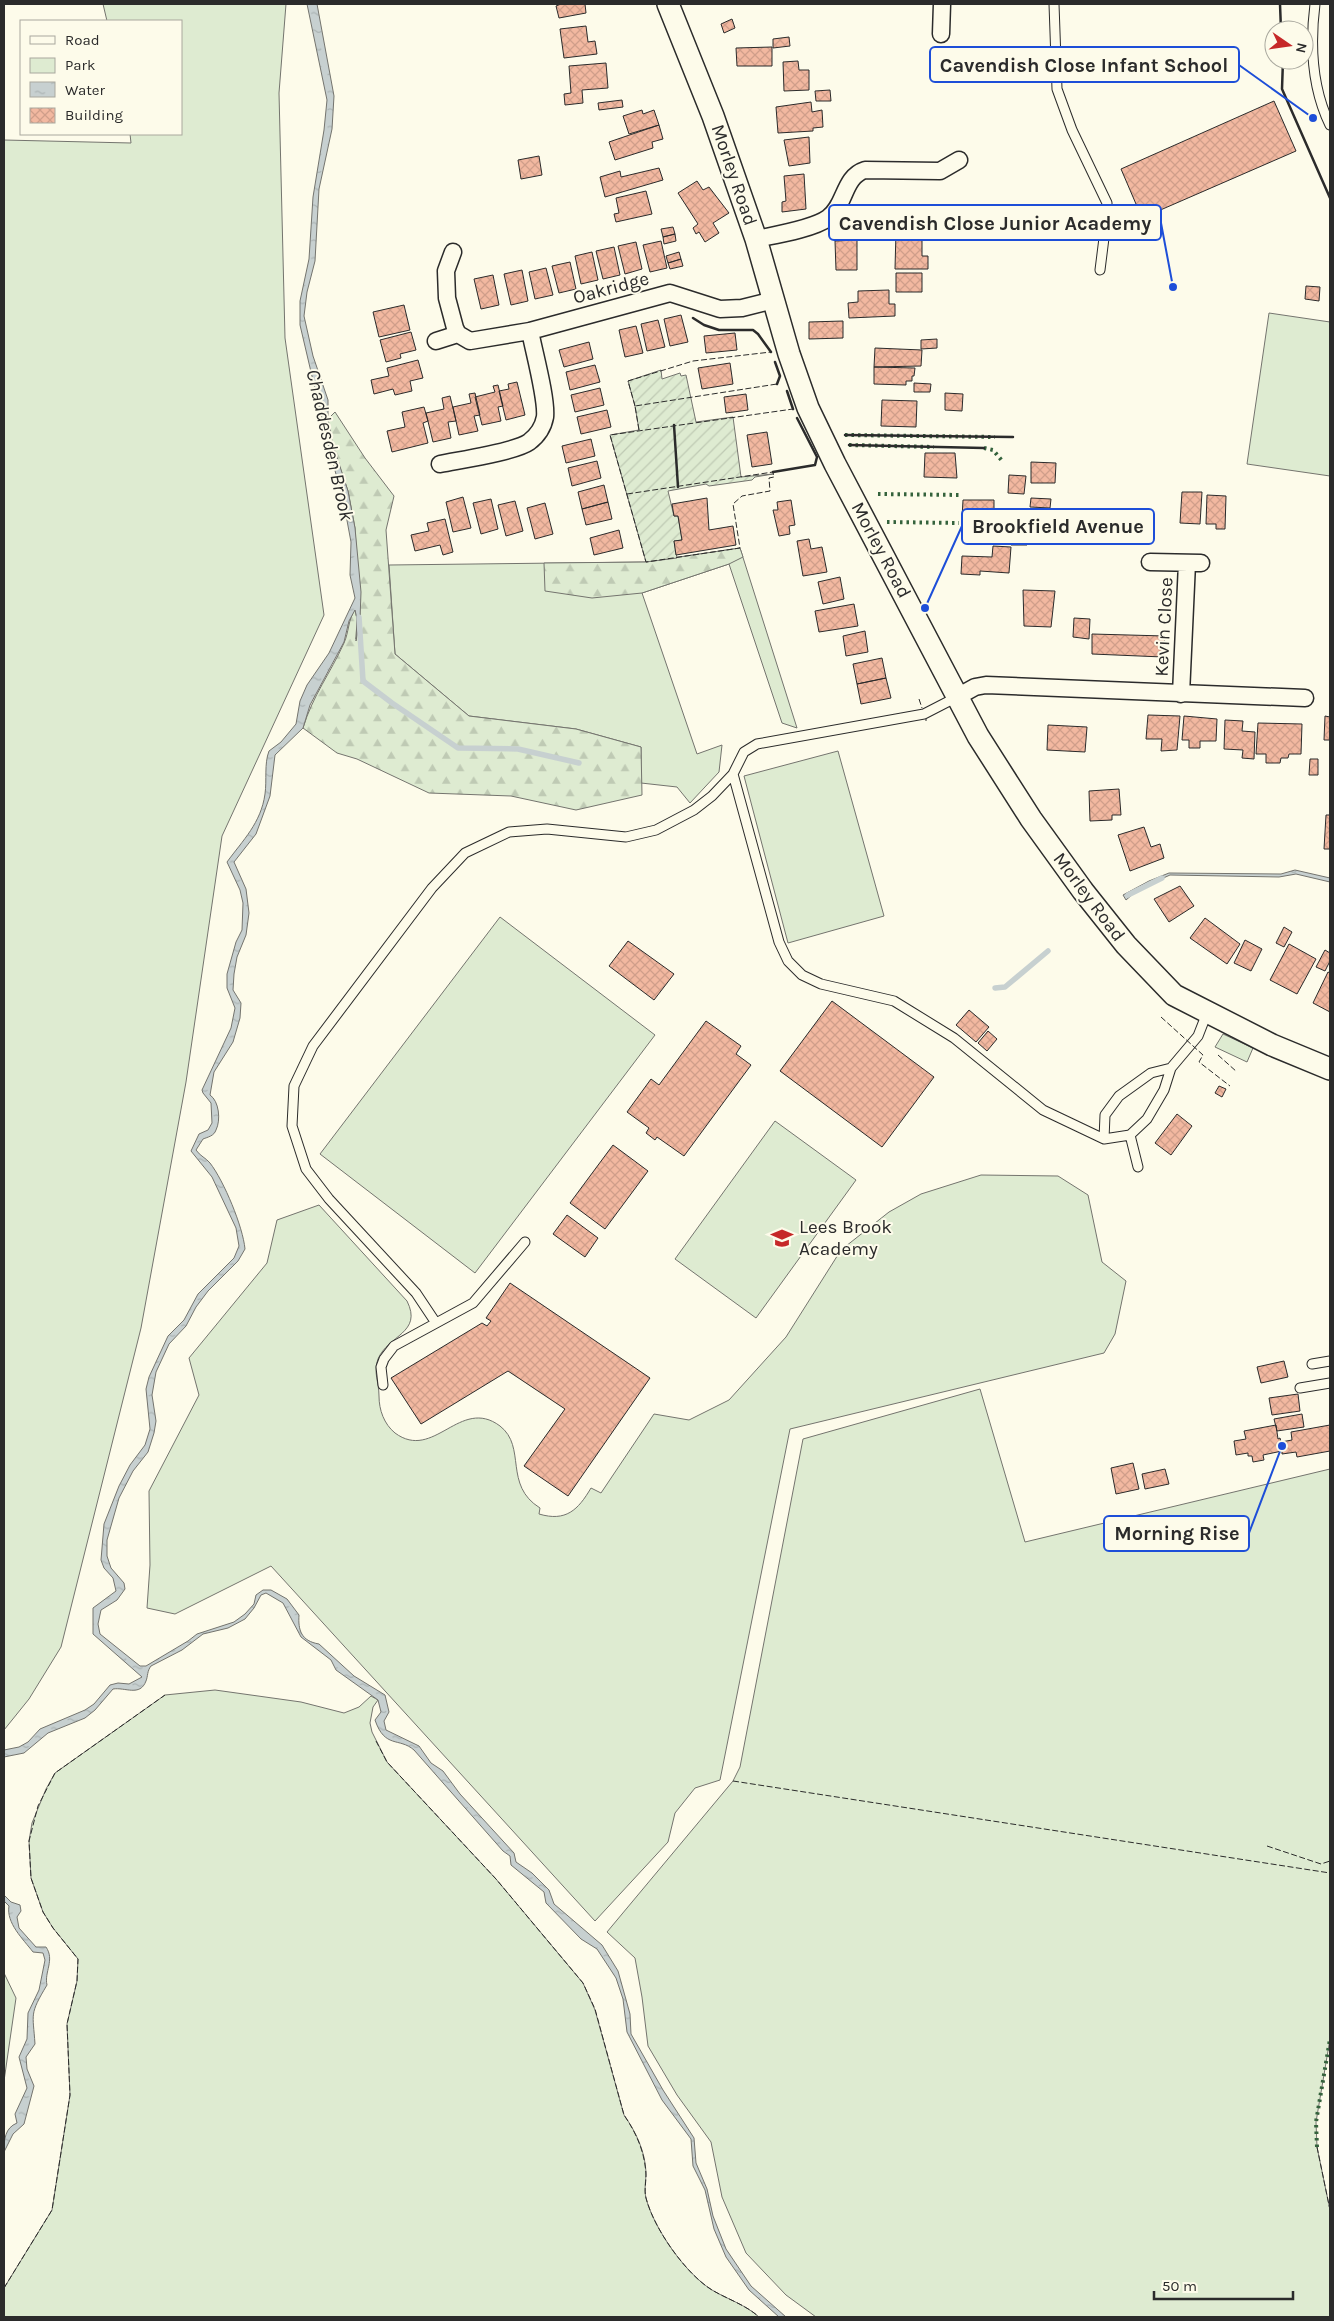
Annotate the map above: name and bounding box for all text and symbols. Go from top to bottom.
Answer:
legend [20,20,182,135]
north arrow [1264,20,1314,70]
text: Road [65,31,100,49]
text: N [1292,41,1311,55]
callout: Cavendish Close Infant School [930,47,1239,82]
text: Cavendish Close Infant School [940,54,1228,77]
text: Park [65,56,95,74]
text: Water [65,81,106,99]
text: Building [65,106,123,124]
street label: Morley Road [706,122,762,228]
callout: Cavendish Close Junior Academy [829,205,1161,240]
text: Cavendish Close Junior Academy [839,212,1151,235]
street label: Oakridge [571,267,651,309]
water label: Chaddesden Brook [301,367,359,524]
street label: Morley Road [847,498,915,602]
callout: Brookfield Avenue [962,509,1154,544]
text: Brookfield Avenue [972,515,1144,538]
street label: Kevin Close [1150,577,1178,677]
street label: Morley Road [1048,848,1130,946]
place label: Lees Brook Academy [799,1216,892,1260]
school or university icon: Lees Brook Academy [769,1225,795,1251]
callout: Morning Rise [1104,1516,1249,1551]
text: Morning Rise [1114,1522,1240,1545]
scale bar [1154,2268,1293,2300]
text: 50 m [1162,2277,1197,2295]

